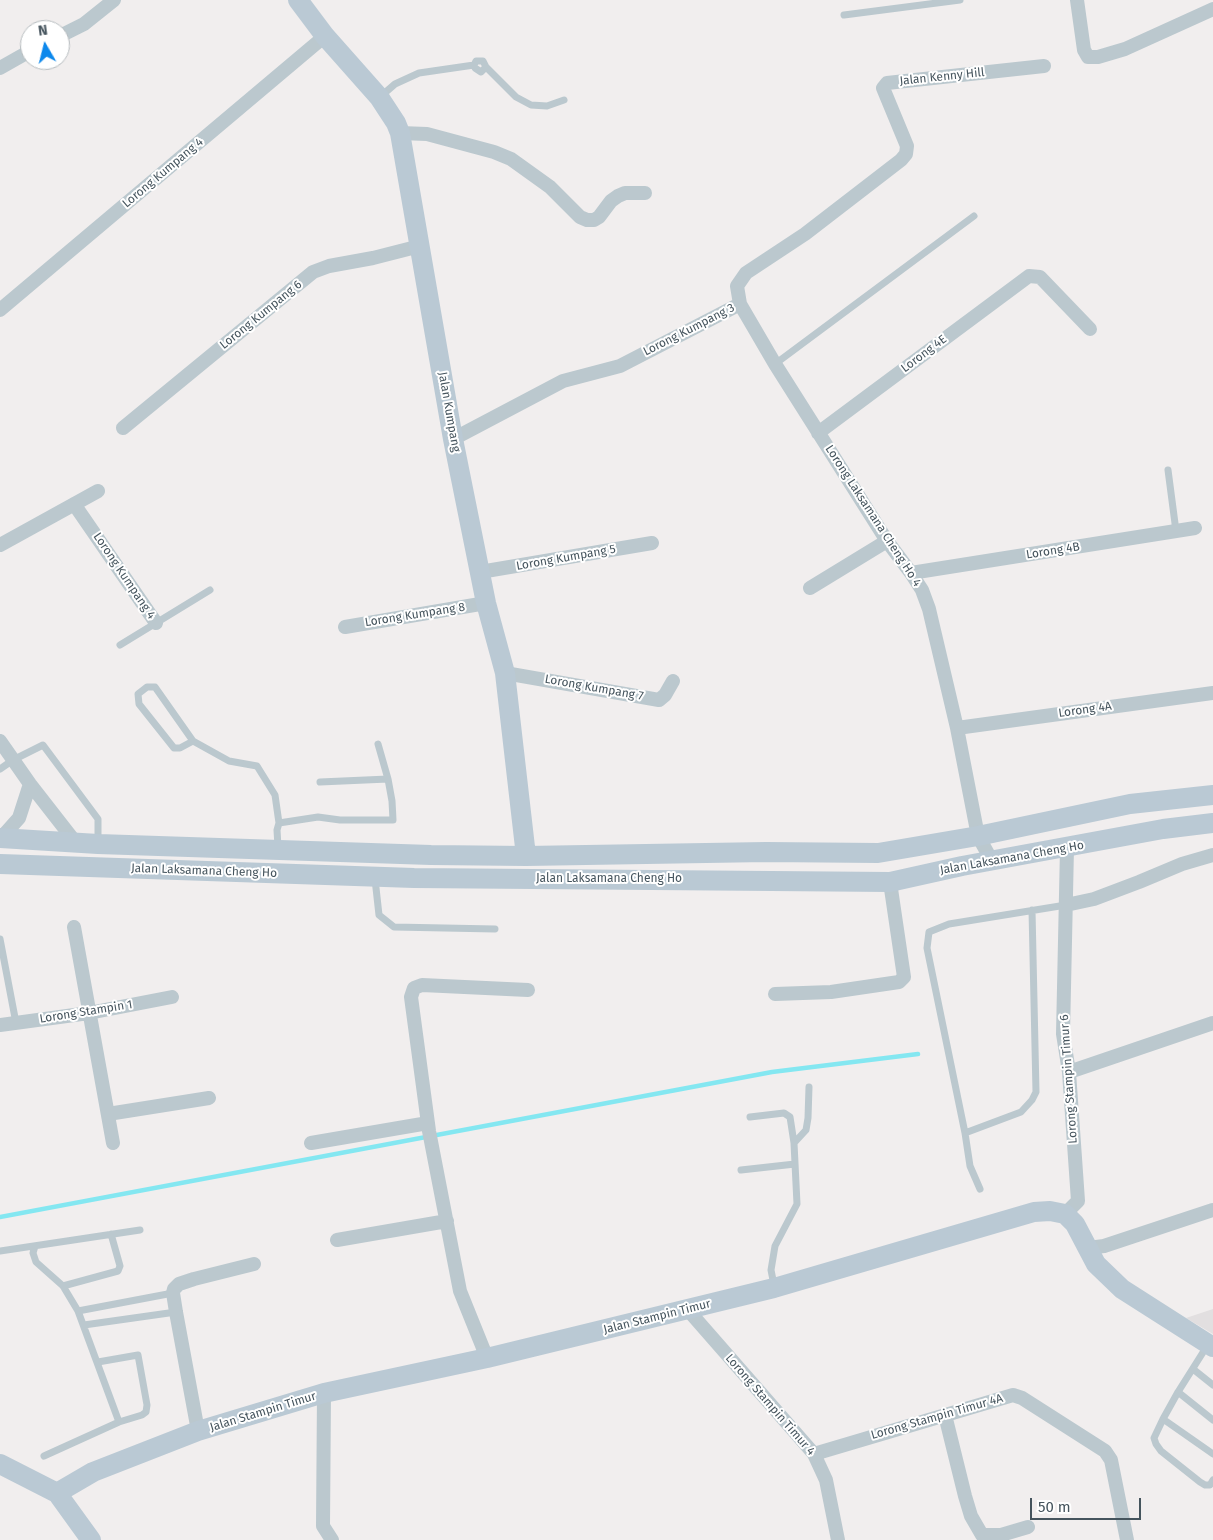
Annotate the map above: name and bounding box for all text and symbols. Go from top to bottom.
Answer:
north arrow [20,20,70,70]
text: N [37,22,49,40]
street label: Jalan Kenny Hill [899,65,985,89]
street label: Lorong Kumpang 4 [120,135,206,211]
street label: Lorong Kumpang 6 [217,278,305,352]
street label: Lorong Kumpang 3 [641,301,737,359]
street label: Lorong 4E [898,332,950,376]
street label: Jalan Kumpang [435,371,463,453]
street label: Lorong Laksamana Cheng Ho 4 [822,443,924,589]
street label: Lorong Kumpang 4 [90,530,158,622]
street label: Lorong 4B [1025,540,1081,562]
street label: Lorong Kumpang 5 [515,542,617,574]
street label: Lorong Kumpang 8 [364,600,466,630]
street label: Lorong Kumpang 7 [544,672,644,704]
street label: Lorong 4A [1057,699,1113,721]
street label: Jalan Laksamana Cheng Ho [939,838,1085,878]
street label: Jalan Laksamana Cheng Ho [131,861,277,881]
street label: Jalan Laksamana Cheng Ho [536,872,682,886]
street label: Lorong Stampin 1 [38,998,134,1026]
street label: Lorong Stampin Timur 6 [1057,1014,1081,1144]
street label: Jalan Stampin Timur [602,1297,712,1337]
street label: Lorong Stampin Timur 4 [722,1351,818,1459]
street label: Jalan Stampin Timur [208,1389,318,1435]
street label: Lorong Stampin Timur 4A [869,1391,1005,1443]
scale bar [1033,1488,1144,1520]
text: 50 m [1038,1498,1071,1516]

